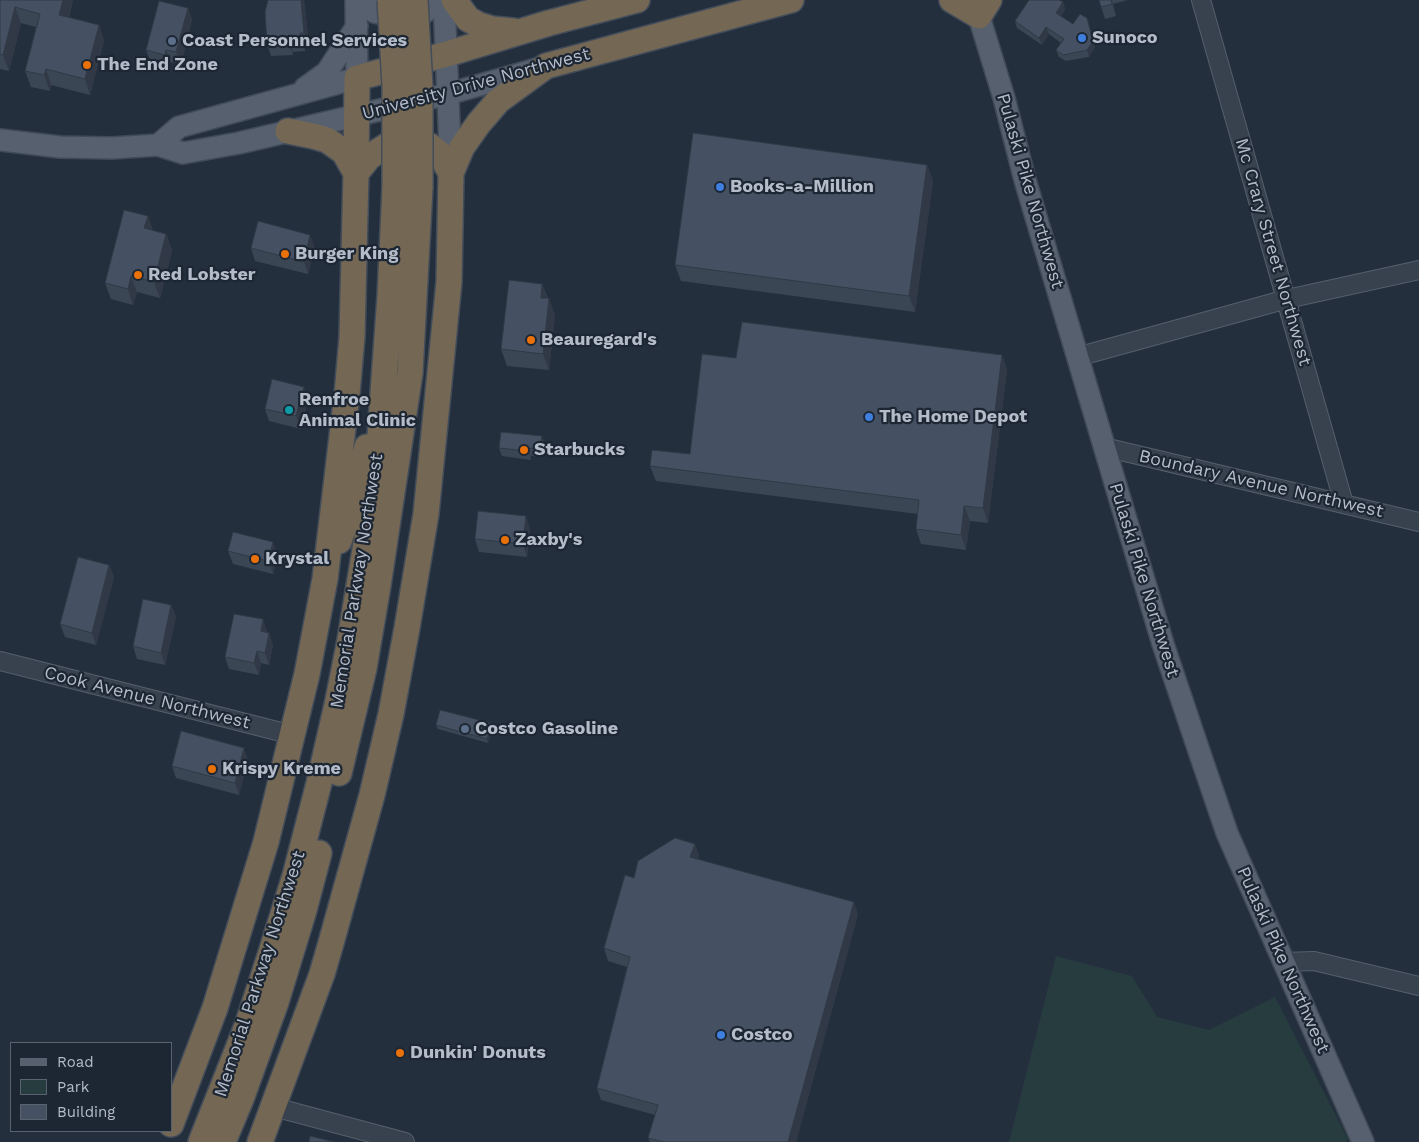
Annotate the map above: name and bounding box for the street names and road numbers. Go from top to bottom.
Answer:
street label: University Drive Northwest [360,43,592,125]
street label: Pulaski Pike Northwest [992,91,1068,291]
street label: Mc Crary Street Northwest [1230,136,1316,368]
street label: Boundary Avenue Northwest [1137,445,1385,523]
street label: Memorial Parkway Northwest [326,452,388,710]
street label: Pulaski Pike Northwest [1104,480,1184,680]
street label: Cook Avenue Northwest [42,662,252,734]
street label: Memorial Parkway Northwest [210,848,310,1100]
street label: Pulaski Pike Northwest [1232,863,1334,1057]

